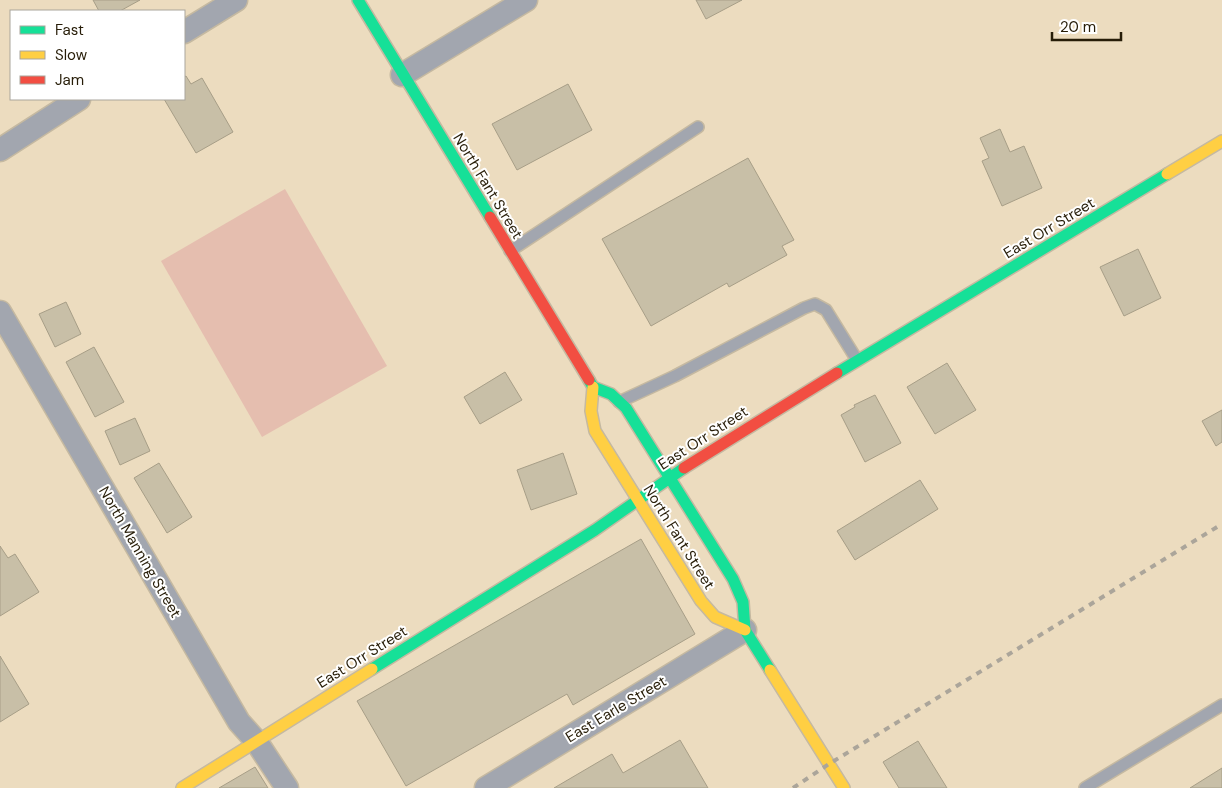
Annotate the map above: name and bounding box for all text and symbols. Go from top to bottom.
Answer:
legend [10,10,185,100]
scale bar [1052,10,1121,42]
text: 20 m [1060,17,1096,37]
text: Fast [55,20,84,40]
text: Slow [55,45,88,65]
text: Jam [55,70,84,90]
street label: North Fant Street [449,129,528,243]
street label: East Orr Street [1000,193,1098,263]
street label: East Orr Street [654,402,752,474]
street label: North Fant Street [639,481,719,593]
street label: North Manning Street [94,483,186,621]
street label: East Orr Street [313,621,411,693]
street label: East Earle Street [562,671,670,747]

